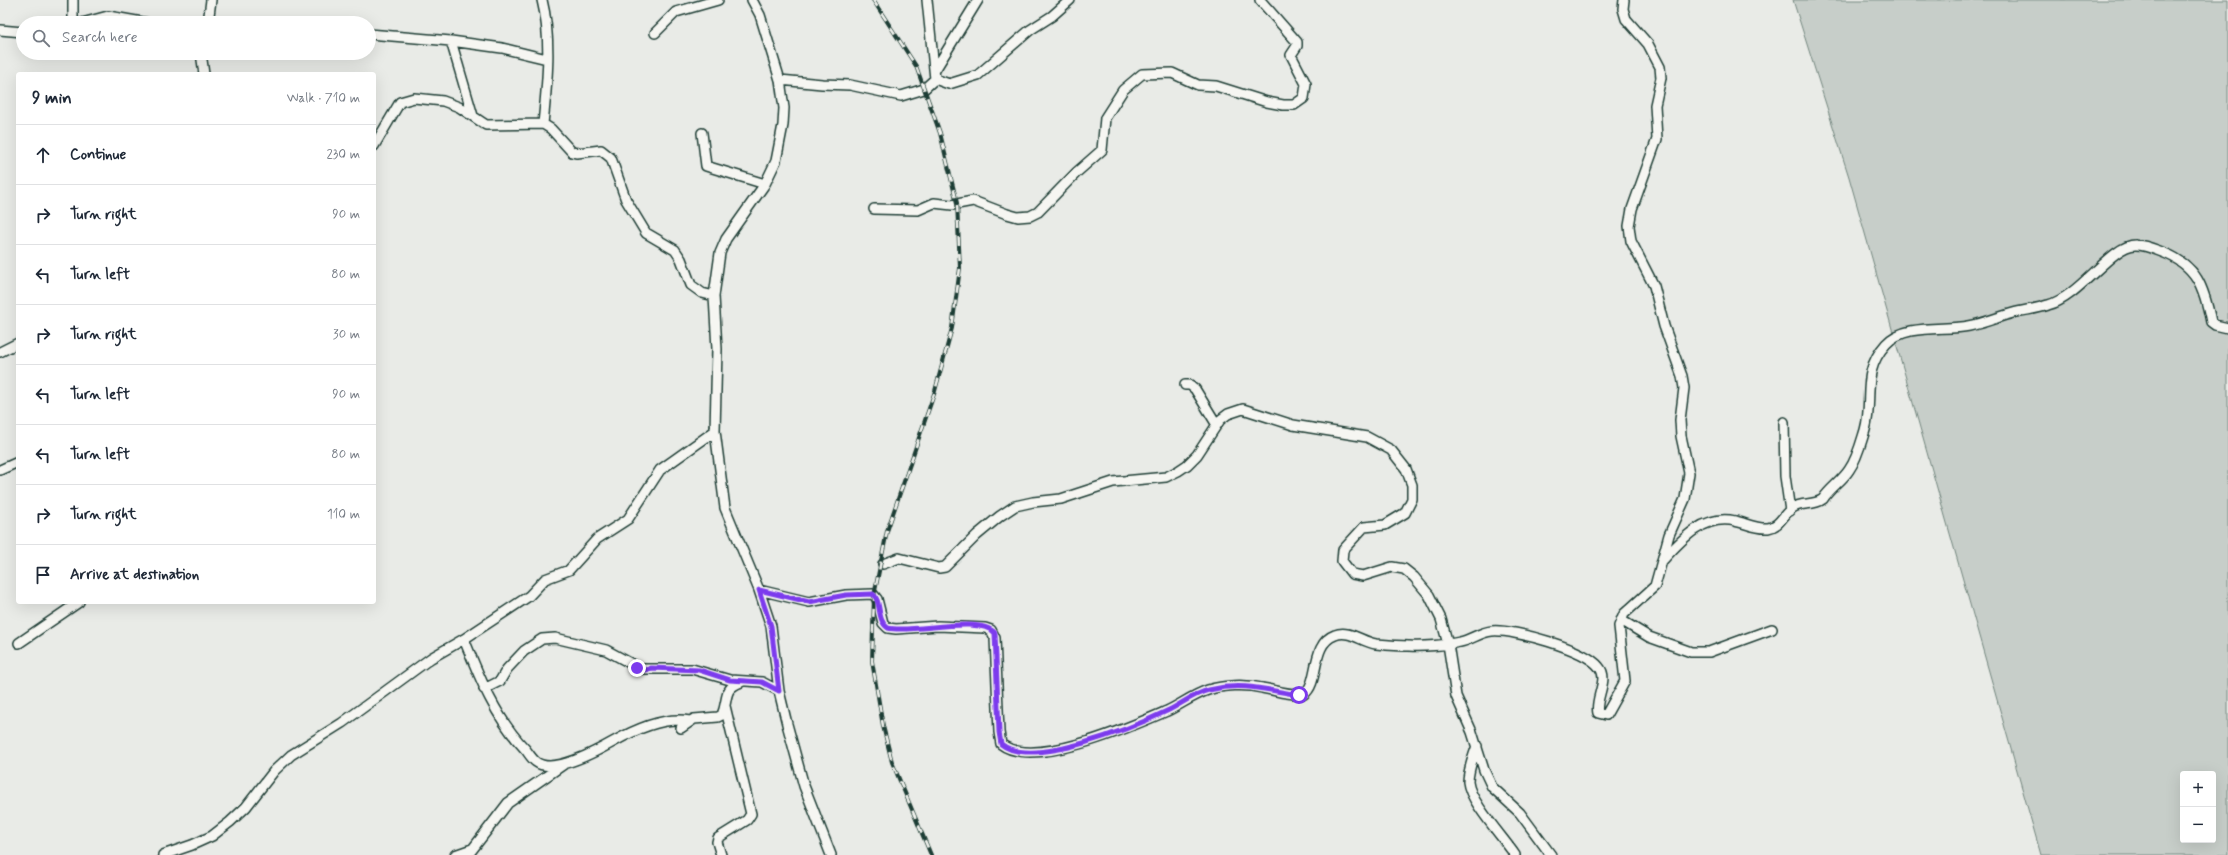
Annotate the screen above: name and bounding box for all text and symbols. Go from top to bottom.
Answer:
search box [16,16,376,60]
icon: search [30,27,52,49]
text: Search here [62,28,138,48]
text: 9 min [32,87,72,109]
text: Walk · 710 m [287,90,360,107]
icon: ahead [32,144,54,166]
text: Continue [70,145,126,165]
text: 230 m [326,146,360,163]
icon: right [32,204,54,226]
text: Turn right [70,205,137,225]
text: 90 m [332,206,360,223]
icon: left [32,264,54,286]
text: Turn left [70,265,130,285]
text: 80 m [331,266,360,283]
icon: right [32,324,54,346]
text: Turn right [70,325,137,345]
text: 30 m [333,326,360,343]
icon: left [32,384,54,406]
text: Turn left [70,385,130,405]
text: 90 m [332,386,360,403]
icon: left [32,444,54,466]
text: Turn left [70,445,130,465]
text: 80 m [331,446,360,463]
icon: right [32,504,54,526]
text: Turn right [70,505,137,525]
text: 110 m [327,506,360,523]
icon: arrive [32,564,54,586]
text: Arrive at destination [70,565,199,585]
route end [628,659,646,677]
route start [1290,686,1308,704]
map controls [2180,771,2216,843]
button: + [2180,771,2216,807]
button: − [2180,807,2216,843]

